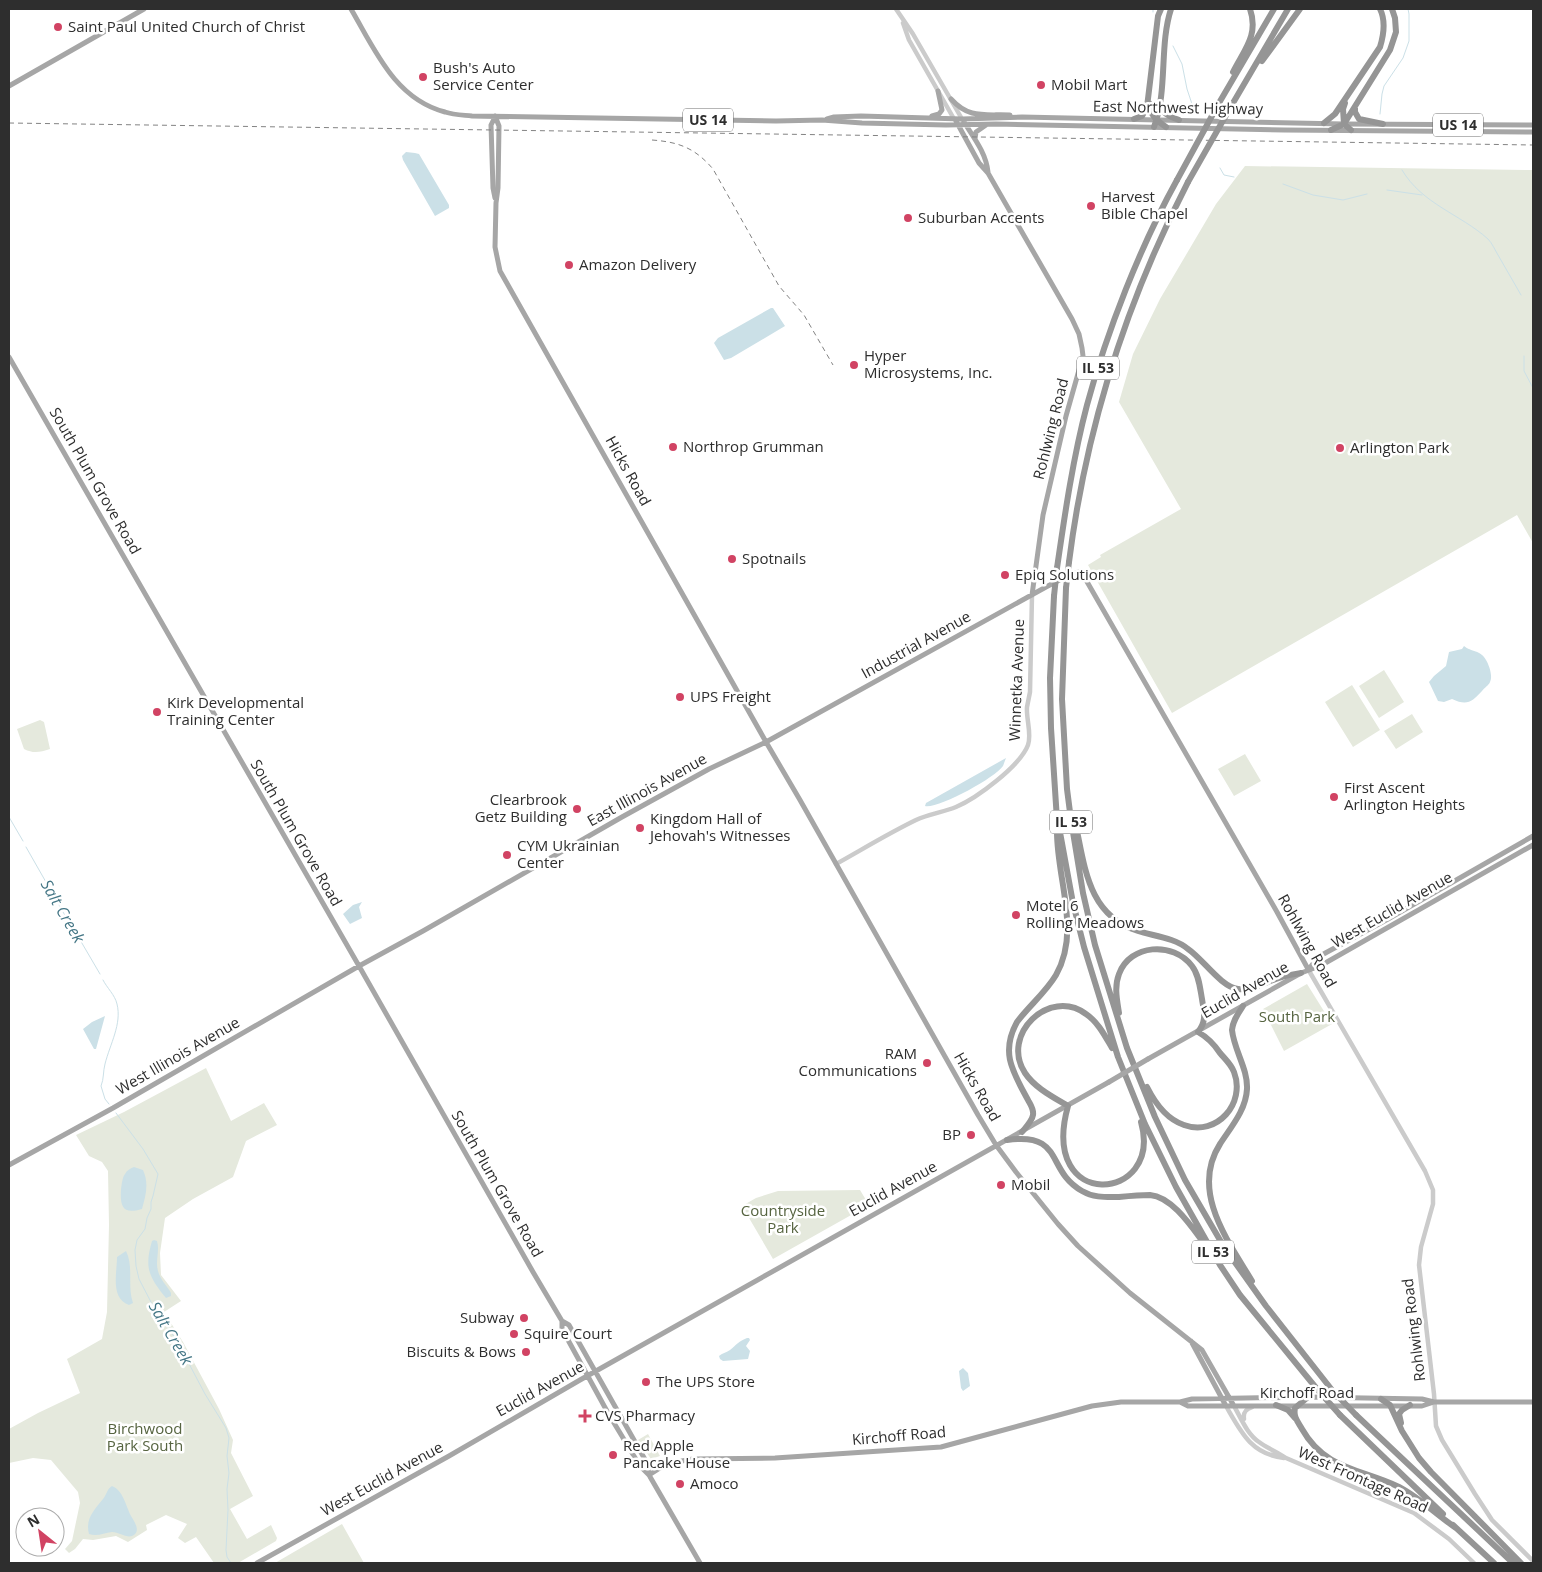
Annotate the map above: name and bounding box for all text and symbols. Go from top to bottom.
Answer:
place label: Saint Paul United Church of Christ [68,16,305,36]
marker: Saint Paul United Church of Christ [52,21,64,33]
place label: Bush's Auto Service Center [433,57,534,94]
marker: Bush's Auto Service Center [417,71,429,83]
place label: Mobil Mart [1051,74,1127,94]
marker: Mobil Mart [1035,79,1047,91]
street label: East Northwest Highway [1093,96,1264,118]
road number: US 14 [683,108,733,132]
road number: US 14 [1433,114,1483,136]
place label: Harvest Bible Chapel [1101,186,1188,223]
marker: Harvest Bible Chapel [1085,200,1097,212]
place label: Suburban Accents [918,207,1045,227]
marker: Suburban Accents [902,212,914,224]
place label: Amazon Delivery [579,254,697,274]
marker: Amazon Delivery [563,259,575,271]
place label: Hyper Microsystems, Inc. [864,345,993,382]
road number: IL 53 [1077,356,1119,379]
marker: Hyper Microsystems, Inc. [848,359,860,371]
street label: Rohlwing Road [1028,376,1072,481]
street label: South Plum Grove Road [46,403,146,558]
street label: Hicks Road [602,432,656,509]
place label: Northrop Grumman [683,436,824,456]
place label: Arlington Park [1350,437,1449,457]
marker: Northrop Grumman [667,441,679,453]
marker: Arlington Park [1334,442,1346,454]
place label: Spotnails [742,548,806,568]
marker: Spotnails [726,553,738,565]
place label: Epiq Solutions [1015,564,1114,584]
marker: Epiq Solutions [999,569,1011,581]
street label: Industrial Avenue [857,606,974,683]
street label: Winnetka Avenue [1004,619,1028,741]
place label: UPS Freight [690,686,771,706]
marker: UPS Freight [674,691,686,703]
place label: Kirk Developmental Training Center [167,692,304,729]
marker: Kirk Developmental Training Center [151,706,163,718]
street label: East Illinois Avenue [583,748,710,830]
street label: South Plum Grove Road [247,755,347,910]
place label: First Ascent Arlington Heights [1344,777,1465,814]
place label: Clearbrook Getz Building [475,789,567,826]
marker: First Ascent Arlington Heights [1328,791,1340,803]
marker: Clearbrook Getz Building [571,803,583,815]
place label: Kingdom Hall of Jehovah's Witnesses [648,808,791,845]
road number: IL 53 [1050,810,1092,834]
marker: Kingdom Hall of Jehovah's Witnesses [634,822,646,834]
place label: CYM Ukrainian Center [517,835,620,872]
marker: CYM Ukrainian Center [501,849,513,861]
street label: West Euclid Avenue [1327,866,1456,952]
water label: Salt Creek [36,875,91,948]
street label: Rohlwing Road [1274,890,1342,991]
place label: Motel 6 Rolling Meadows [1026,895,1144,932]
marker: Motel 6 Rolling Meadows [1010,909,1022,921]
street label: Euclid Avenue [1197,956,1292,1022]
park label: South Park [1259,1006,1335,1026]
street label: West Illinois Avenue [112,1012,243,1099]
place label: RAM Communications [799,1043,917,1080]
street label: Hicks Road [950,1048,1006,1125]
marker: RAM Communications [921,1057,933,1069]
street label: South Plum Grove Road [448,1106,548,1261]
place label: BP [942,1124,961,1144]
marker: BP [965,1129,977,1141]
street label: Euclid Avenue [845,1156,940,1221]
place label: Mobil [1011,1174,1050,1194]
marker: Mobil [995,1179,1007,1191]
park label: Countryside Park [741,1200,825,1237]
road number: IL 53 [1192,1240,1234,1264]
street label: Rohlwing Road [1397,1277,1429,1383]
water label: Salt Creek [144,1297,199,1370]
place label: Subway [460,1307,514,1327]
marker: Subway [518,1312,530,1324]
place label: Squire Court [524,1323,612,1343]
marker: Squire Court [508,1328,520,1340]
place label: Biscuits & Bows [407,1341,516,1361]
marker: Biscuits & Bows [520,1346,532,1358]
street label: Euclid Avenue [492,1356,587,1421]
place label: The UPS Store [656,1371,755,1391]
marker: The UPS Store [640,1376,652,1388]
street label: Kirchoff Road [1260,1382,1354,1402]
place label: CVS Pharmacy [595,1405,696,1425]
marker: CVS Pharmacy [579,1410,591,1422]
park label: Birchwood Park South [107,1418,183,1455]
street label: Kirchoff Road [851,1421,947,1449]
place label: Red Apple Pancake House [623,1435,730,1472]
street label: West Euclid Avenue [317,1436,446,1520]
street label: West Frontage Road [1295,1441,1432,1517]
marker: Red Apple Pancake House [607,1449,619,1461]
place label: Amoco [690,1473,739,1493]
marker: Amoco [674,1478,686,1490]
north arrow [15,1507,65,1557]
text: N [24,1509,43,1531]

